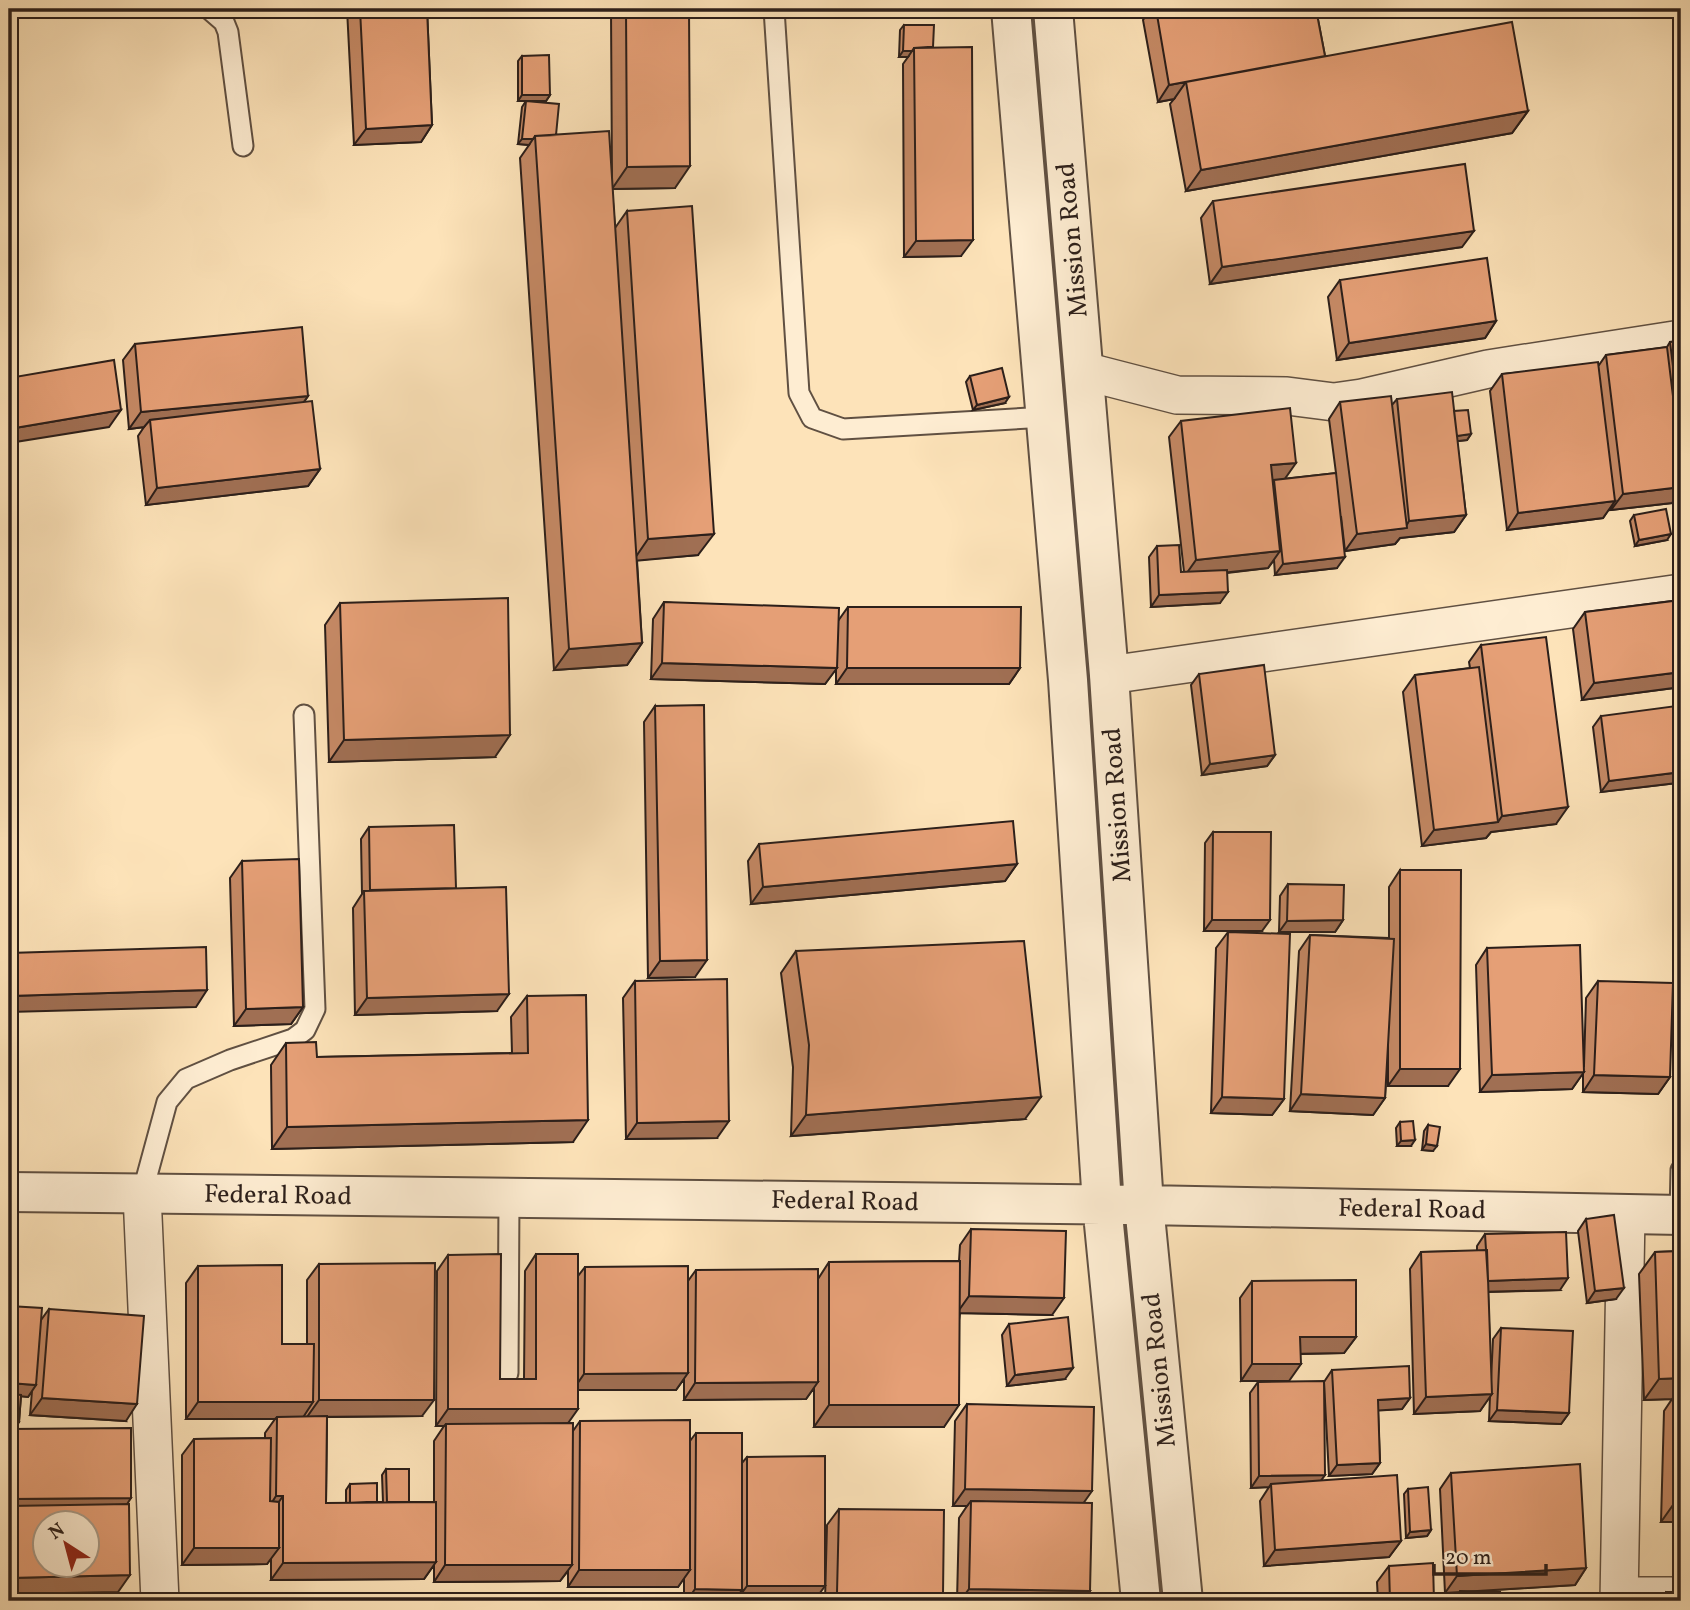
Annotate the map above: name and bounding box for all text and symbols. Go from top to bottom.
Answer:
street label: Mission Road [1048,161,1098,319]
street label: Mission Road [1095,726,1141,884]
street label: Federal Road [204,1177,352,1215]
street label: Federal Road [771,1183,919,1221]
street label: Federal Road [1338,1191,1486,1229]
street label: Mission Road [1134,1291,1186,1449]
north arrow [32,1508,102,1578]
text: N [44,1517,71,1546]
scale bar [1434,1533,1546,1577]
text: 20 m [1445,1544,1491,1573]

